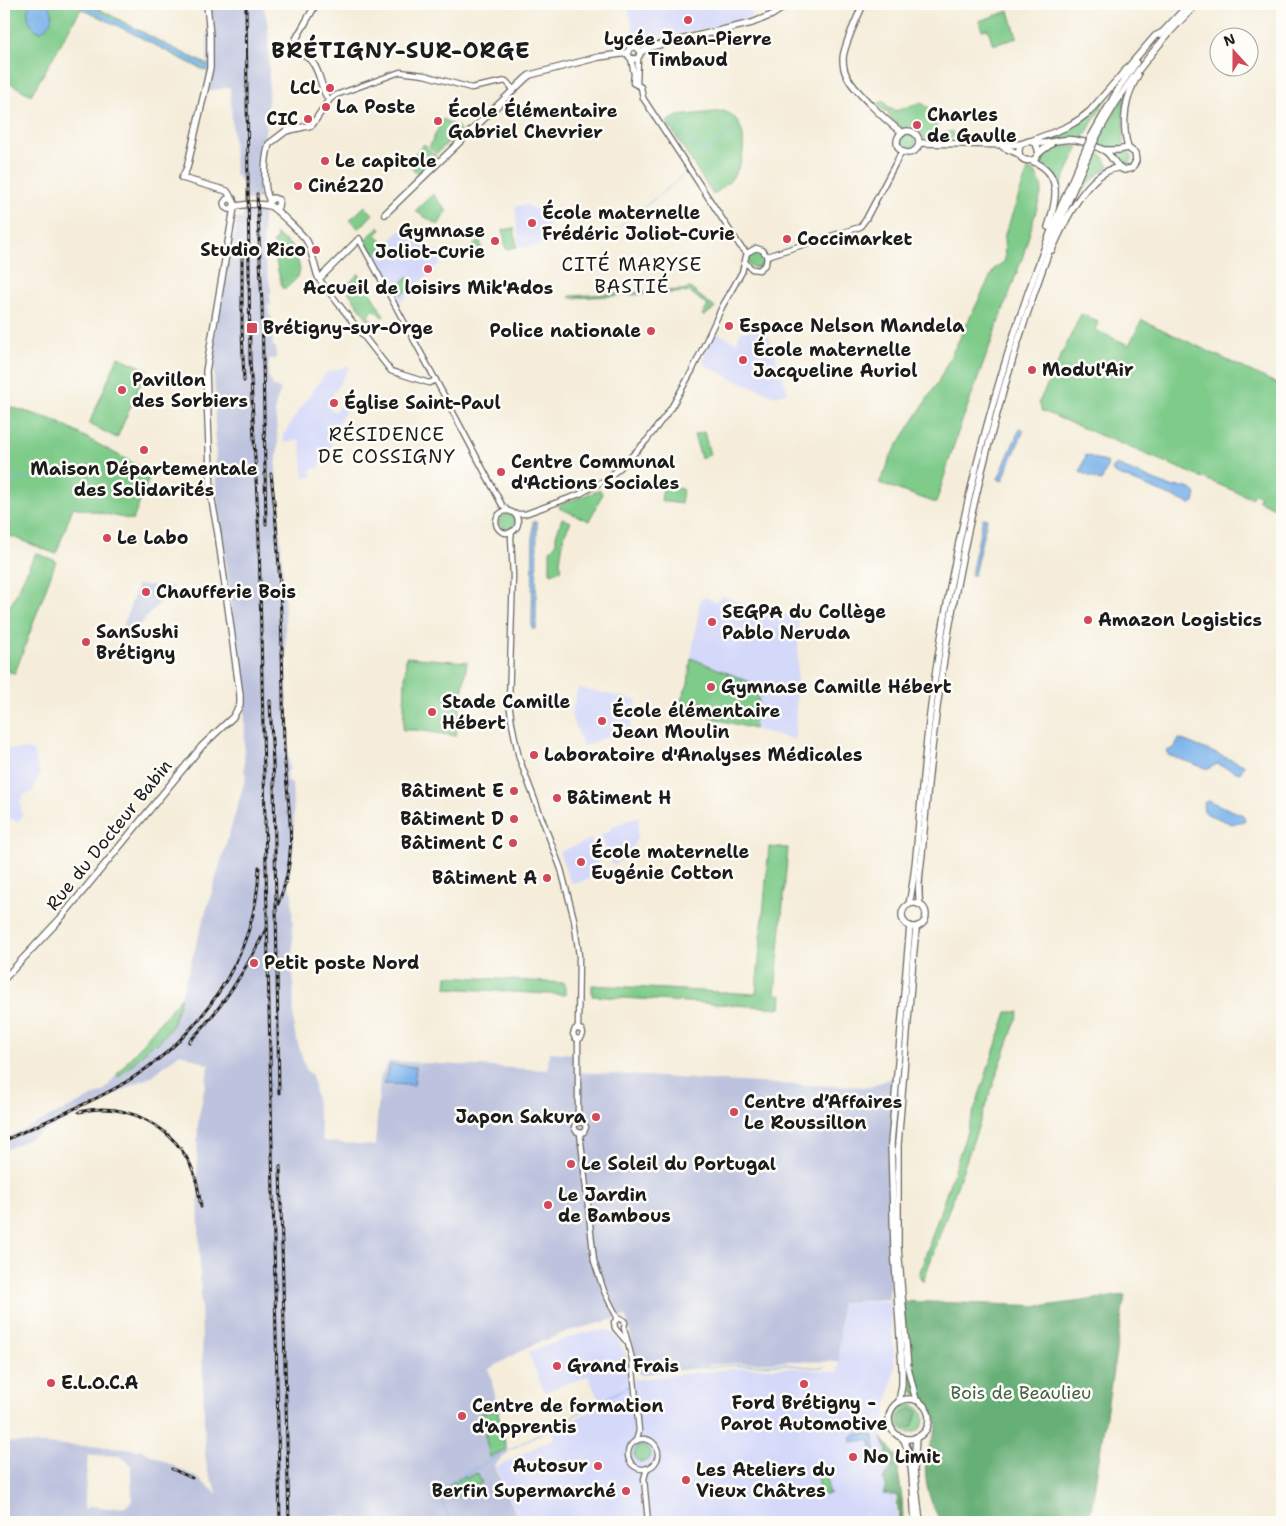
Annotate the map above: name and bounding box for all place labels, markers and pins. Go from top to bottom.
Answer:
marker: Lycée Jean-Pierre Timbaud [682,14,694,26]
place label: Lycée Jean-Pierre Timbaud [604,27,772,72]
place label: LCL [290,76,320,100]
marker: LCL [324,82,336,94]
place label: La Poste [336,95,416,119]
place label: École Élémentaire Gabriel Chevrier [448,97,618,144]
marker: La Poste [320,101,332,113]
place label: Charles de Gaulle [927,103,1017,148]
place label: CIC [266,107,298,131]
marker: CIC [302,113,314,125]
marker: École Élémentaire Gabriel Chevrier [432,115,444,127]
marker: Charles de Gaulle [911,119,923,131]
place label: Le capitole [335,149,437,173]
marker: Le capitole [319,155,331,167]
place label: Ciné220 [308,174,384,198]
marker: Ciné220 [292,180,304,192]
place label: École maternelle Frédéric Joliot-Curie [542,199,735,246]
marker: École maternelle Frédéric Joliot-Curie [526,217,538,229]
place label: Gymnase Joliot-Curie [375,219,485,264]
place label: Coccimarket [797,227,912,251]
marker: Coccimarket [781,233,793,245]
marker: Gymnase Joliot-Curie [489,235,501,247]
place label: Studio Rico [200,238,306,262]
marker: Studio Rico [310,244,322,256]
marker: Accueil de loisirs Mik'Ados [422,263,434,275]
place label: Accueil de loisirs Mik'Ados [303,276,553,300]
place label: Espace Nelson Mandela [739,314,965,338]
place label: Brétigny-sur-Orge [263,316,434,340]
place label: Police nationale [489,319,641,343]
marker: Espace Nelson Mandela [723,320,735,332]
marker: Brétigny-sur-Orge [245,321,259,335]
marker: Police nationale [645,325,657,337]
place label: École maternelle Jacqueline Auriol [753,336,918,383]
marker: École maternelle Jacqueline Auriol [737,354,749,366]
place label: Modul'Air [1042,358,1134,382]
marker: Modul'Air [1026,364,1038,376]
place label: Pavillon des Sorbiers [132,368,248,413]
marker: Pavillon des Sorbiers [116,384,128,396]
place label: Église Saint-Paul [344,389,501,415]
marker: Église Saint-Paul [328,397,340,409]
marker: Maison Départementale des Solidarités [138,444,150,456]
place label: Centre Communal d'Actions Sociales [511,450,679,495]
place label: Maison Départementale des Solidarités [30,457,258,502]
marker: Centre Communal d'Actions Sociales [495,466,507,478]
place label: Le Labo [117,526,188,550]
marker: Le Labo [101,532,113,544]
place label: Chaufferie Bois [156,580,296,604]
marker: Chaufferie Bois [140,586,152,598]
place label: SEGPA du Collège Pablo Neruda [722,600,886,645]
place label: Amazon Logistics [1098,608,1262,632]
marker: Amazon Logistics [1082,614,1094,626]
marker: SEGPA du Collège Pablo Neruda [706,616,718,628]
place label: SanSushi Brétigny [96,620,179,665]
marker: SanSushi Brétigny [80,636,92,648]
place label: Gymnase Camille Hébert [721,675,952,699]
marker: Gymnase Camille Hébert [705,681,717,693]
place label: Stade Camille Hébert [442,690,571,735]
place label: École élémentaire Jean Moulin [612,697,781,744]
marker: Stade Camille Hébert [426,706,438,718]
marker: École élémentaire Jean Moulin [596,715,608,727]
place label: Laboratoire d'Analyses Médicales [544,743,863,767]
marker: Laboratoire d'Analyses Médicales [528,749,540,761]
place label: Bâtiment E [401,779,504,803]
marker: Bâtiment E [508,785,520,797]
place label: Bâtiment H [567,786,671,810]
marker: Bâtiment H [551,792,563,804]
place label: Bâtiment D [400,807,504,831]
marker: Bâtiment D [508,813,520,825]
place label: Bâtiment C [401,831,503,855]
marker: Bâtiment C [507,837,519,849]
place label: École maternelle Eugénie Cotton [591,838,750,885]
marker: École maternelle Eugénie Cotton [575,856,587,868]
place label: Bâtiment A [432,866,537,890]
marker: Bâtiment A [541,872,553,884]
place label: Petit poste Nord [264,951,420,975]
marker: Petit poste Nord [248,957,260,969]
place label: Centre d’Affaires Le Roussillon [744,1090,902,1135]
place label: Japon Sakura [455,1105,587,1129]
marker: Centre d’Affaires Le Roussillon [728,1106,740,1118]
marker: Japon Sakura [590,1111,602,1123]
place label: Le Soleil du Portugal [581,1152,776,1176]
marker: Le Soleil du Portugal [565,1158,577,1170]
place label: Le Jardin de Bambous [558,1183,671,1228]
marker: Le Jardin de Bambous [542,1199,554,1211]
place label: Grand Frais [567,1354,679,1378]
marker: Grand Frais [551,1360,563,1372]
place label: E.L.O.C.A [61,1371,139,1395]
marker: E.L.O.C.A [45,1377,57,1389]
marker: Ford Brétigny - Parot Automotive [798,1378,810,1390]
place label: Ford Brétigny - Parot Automotive [721,1391,888,1436]
place label: Centre de formation d'apprentis [472,1394,663,1439]
marker: Centre de formation d'apprentis [456,1410,468,1422]
place label: No Limit [863,1445,941,1469]
marker: No Limit [847,1451,859,1463]
place label: Autosur [512,1454,588,1478]
place label: Les Ateliers du Vieux Châtres [696,1458,836,1503]
marker: Autosur [592,1460,604,1472]
marker: Les Ateliers du Vieux Châtres [680,1474,692,1486]
place label: Berfin Supermarché [432,1479,616,1503]
marker: Berfin Supermarché [620,1485,632,1497]

